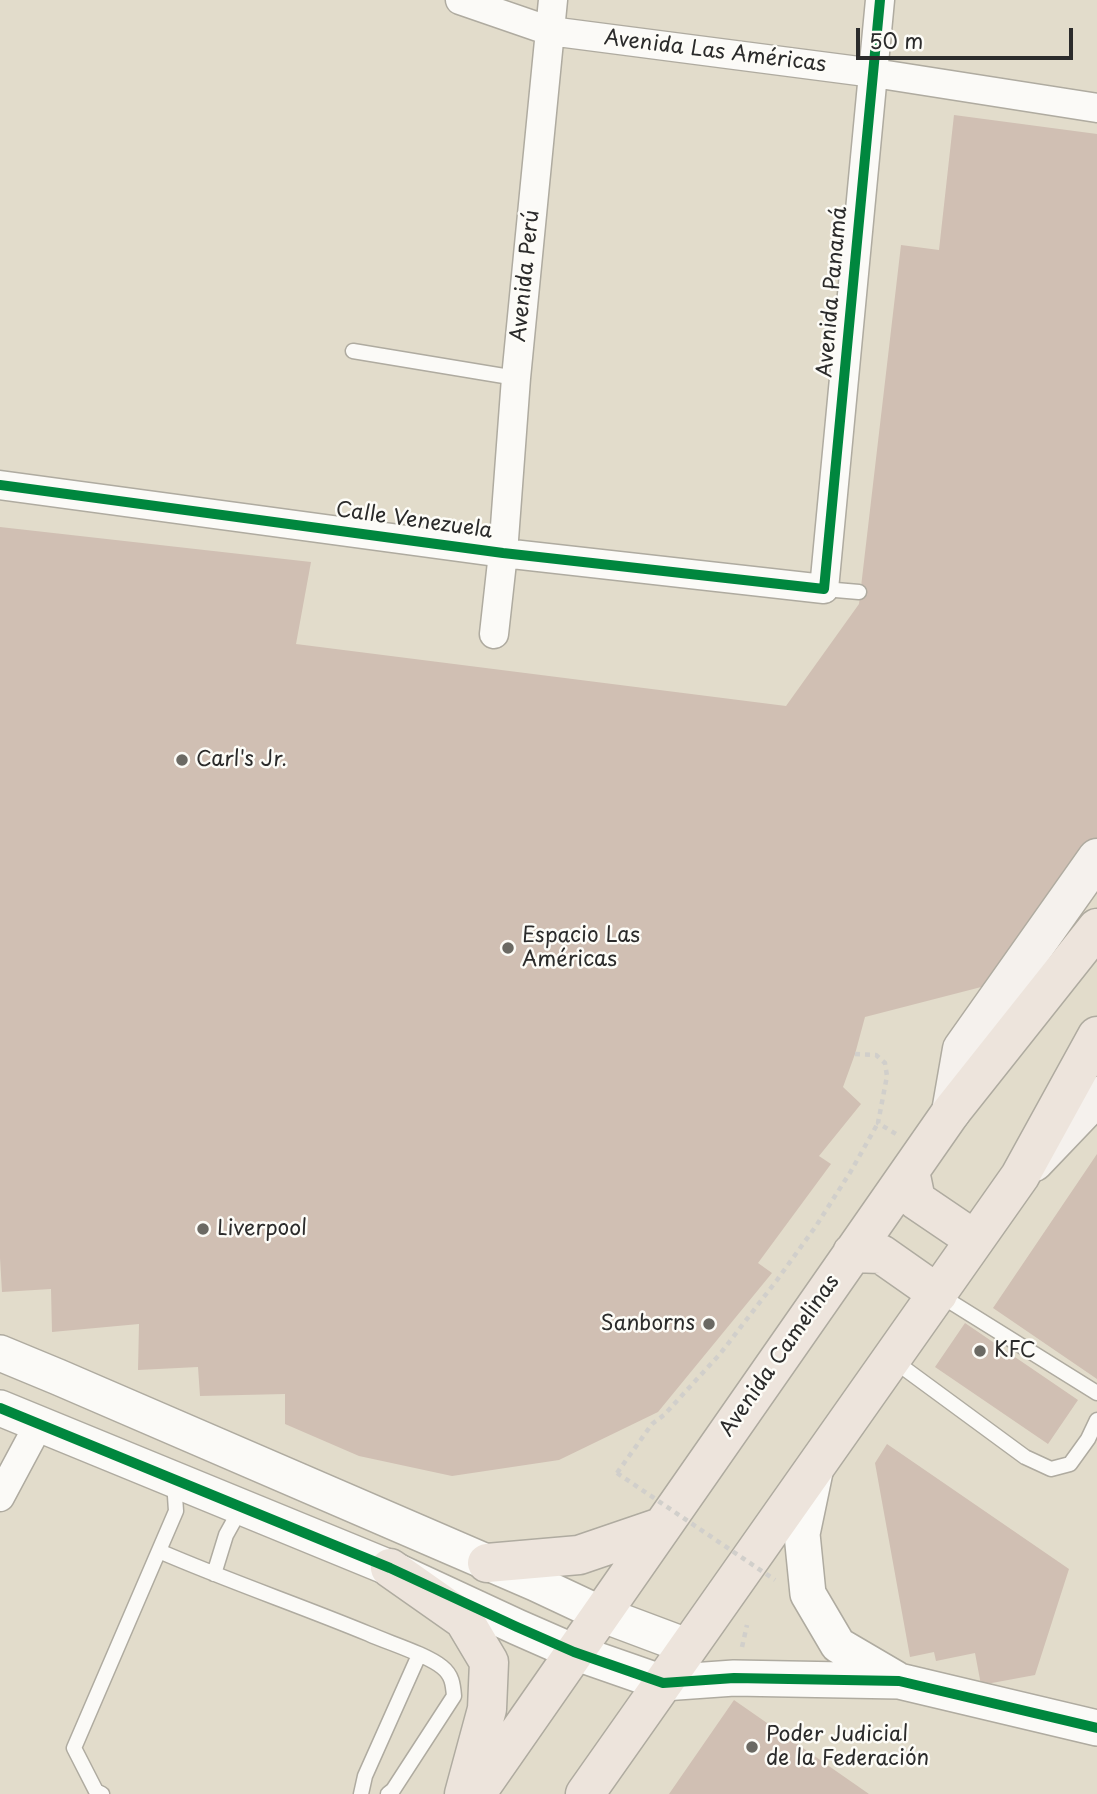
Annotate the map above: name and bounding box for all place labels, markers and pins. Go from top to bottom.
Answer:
place label: Carl's Jr. [196,747,287,773]
marker: Carl's Jr. [174,752,190,768]
place label: Espacio Las Américas [522,923,640,973]
marker: Espacio Las Américas [500,940,516,956]
place label: Liverpool [217,1216,307,1242]
marker: Liverpool [195,1221,211,1237]
place label: Sanborns [601,1311,695,1337]
marker: Sanborns [701,1316,717,1332]
place label: KFC [994,1338,1036,1364]
marker: KFC [972,1343,988,1359]
place label: Poder Judicial de la Federación [766,1722,929,1772]
marker: Poder Judicial de la Federación [744,1739,760,1755]

